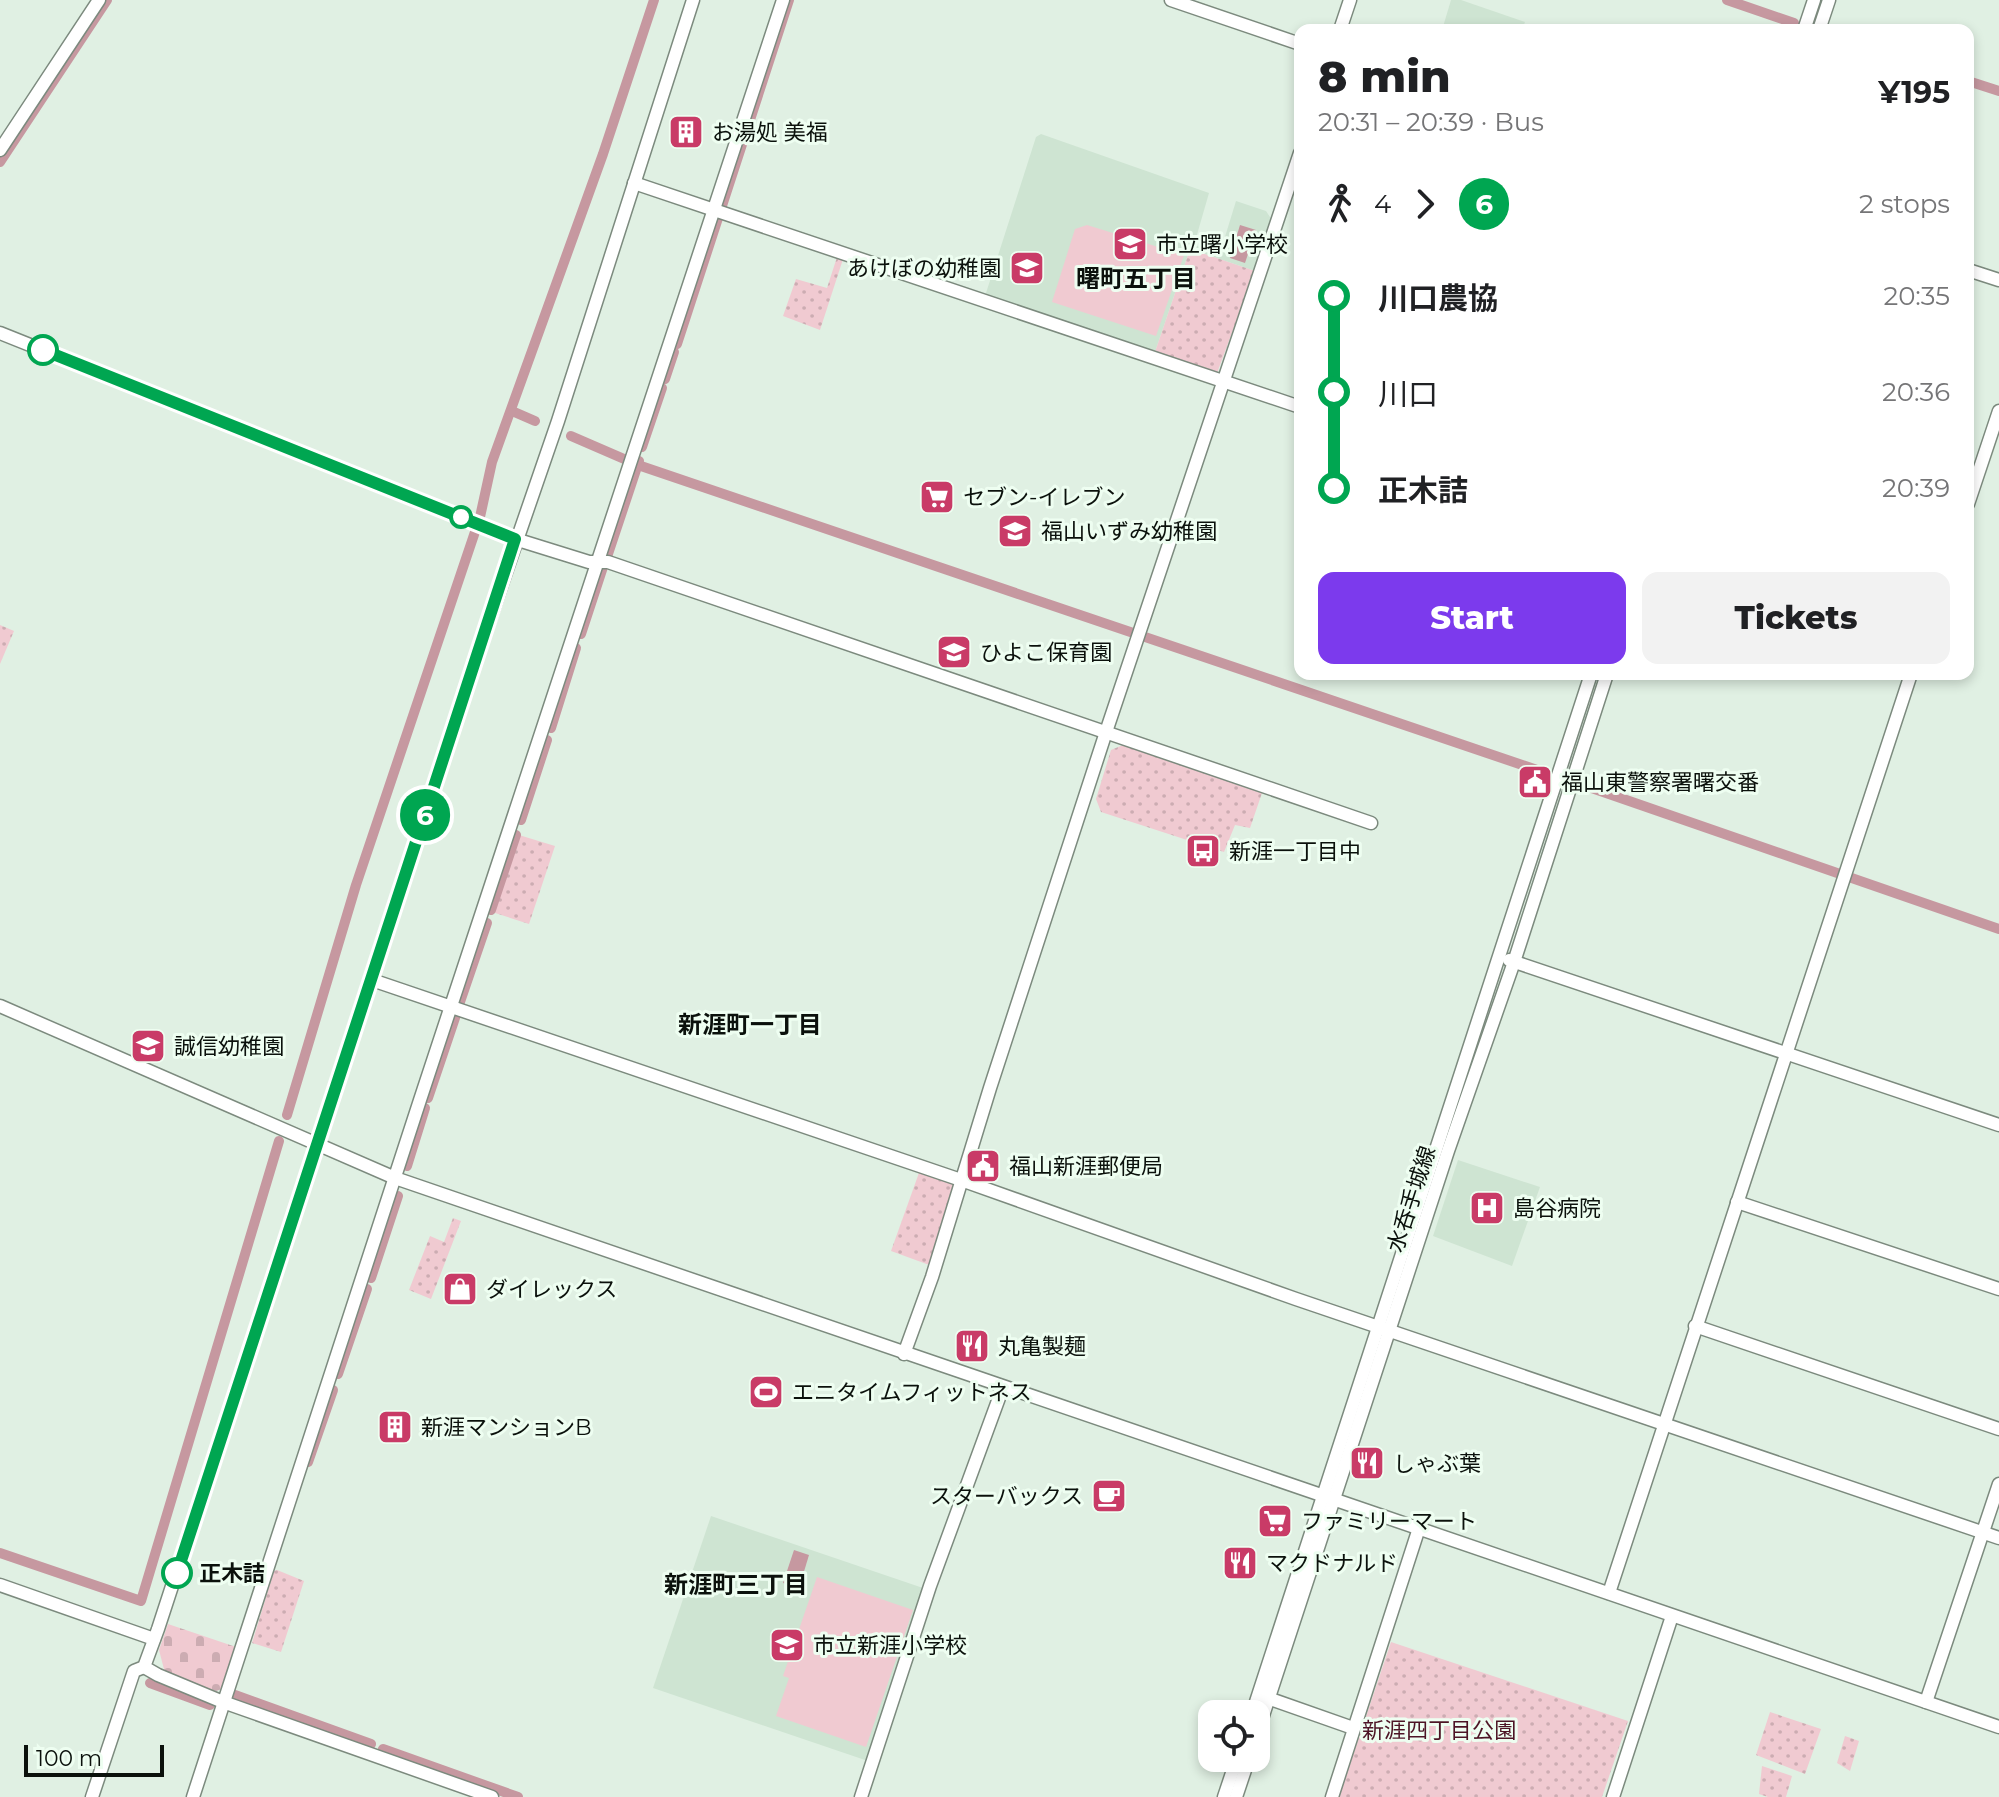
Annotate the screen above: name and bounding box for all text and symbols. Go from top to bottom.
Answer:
text: 8 min [1318,49,1451,103]
text: ¥195 [1878,74,1950,111]
text: 20:31 – 20:39 · Bus [1318,106,1544,138]
building icon: お湯処 美福 [667,113,705,151]
place label: お湯処 美福 [712,119,828,146]
icon: walk [1318,182,1362,226]
icon: forward [1403,182,1447,226]
text: 6 [1475,187,1493,221]
text: 4 [1374,188,1391,220]
text: 2 stops [1859,188,1950,220]
school or university icon: 市立曙小学校 [1111,225,1149,263]
place label: 市立曙小学校 [1156,231,1288,258]
school or university icon: あけぼの幼稚園 [1008,249,1046,287]
place label: あけぼの幼稚園 [847,255,1001,282]
district label: 曙町五丁目 [1076,264,1196,293]
text: 川口農協 [1378,280,1498,317]
text: 20:35 [1883,280,1950,312]
unlabelled marker [28,335,58,365]
text: 川口 [1378,376,1438,413]
text: 20:36 [1882,376,1950,408]
text: 正木詰 [1378,472,1468,509]
text: 20:39 [1882,472,1950,504]
supermarket icon: セブン-イレブン [918,478,956,516]
place label: セブン-イレブン [963,484,1125,511]
unlabelled marker [450,506,472,528]
school or university icon: 福山いずみ幼稚園 [996,512,1034,550]
place label: 福山いずみ幼稚園 [1041,518,1217,545]
button: Start [1318,572,1626,664]
button: Tickets [1642,572,1950,664]
school or university icon: ひよこ保育園 [935,633,973,671]
place label: ひよこ保育園 [980,639,1112,666]
public building icon: 福山東警察署曙交番 [1516,763,1554,801]
place label: 福山東警察署曙交番 [1561,769,1759,796]
line badge: 6 [399,789,451,841]
text: 6 [416,798,434,832]
bus stop icon: 新涯一丁目中 [1184,832,1222,870]
place label: 新涯一丁目中 [1229,838,1361,865]
district label: 新涯町一丁目 [678,1010,822,1039]
school or university icon: 誠信幼稚園 [129,1027,167,1065]
place label: 誠信幼稚園 [174,1033,284,1060]
street label: 水呑手城線 [1382,1143,1441,1256]
public building icon: 福山新涯郵便局 [964,1147,1002,1185]
place label: 福山新涯郵便局 [1009,1153,1163,1180]
hospital icon: 島谷病院 [1468,1189,1506,1227]
place label: 島谷病院 [1513,1195,1601,1222]
shop icon: ダイレックス [441,1270,479,1308]
place label: ダイレックス [486,1276,617,1303]
restaurant icon: 丸亀製麺 [953,1327,991,1365]
place label: 丸亀製麺 [998,1333,1086,1360]
sports icon: エニタイムフィットネス [747,1373,785,1411]
place label: エニタイムフィットネス [792,1379,1032,1406]
building icon: 新涯マンションB [376,1408,414,1446]
place label: 新涯マンションB [421,1414,592,1441]
restaurant icon: しゃぶ葉 [1348,1444,1386,1482]
place label: しゃぶ葉 [1393,1450,1481,1477]
cafe icon: スターバックス [1090,1477,1128,1515]
place label: スターバックス [930,1483,1083,1510]
supermarket icon: ファミリーマート [1256,1502,1294,1540]
place label: ファミリーマート [1301,1508,1477,1535]
restaurant icon: マクドナルド [1221,1544,1259,1582]
place label: マクドナルド [1266,1550,1398,1577]
marker: 正木詰 [162,1558,192,1588]
place label: 正木詰 [199,1560,265,1587]
district label: 新涯町三丁目 [664,1570,808,1599]
school or university icon: 市立新涯小学校 [768,1626,806,1664]
place label: 市立新涯小学校 [813,1632,967,1659]
map controls [1198,1700,1270,1772]
button: locate [1198,1700,1270,1772]
park label: 新涯四丁目公園 [1362,1717,1516,1744]
scale bar [24,1741,164,1777]
text: 100 m [36,1745,102,1772]

